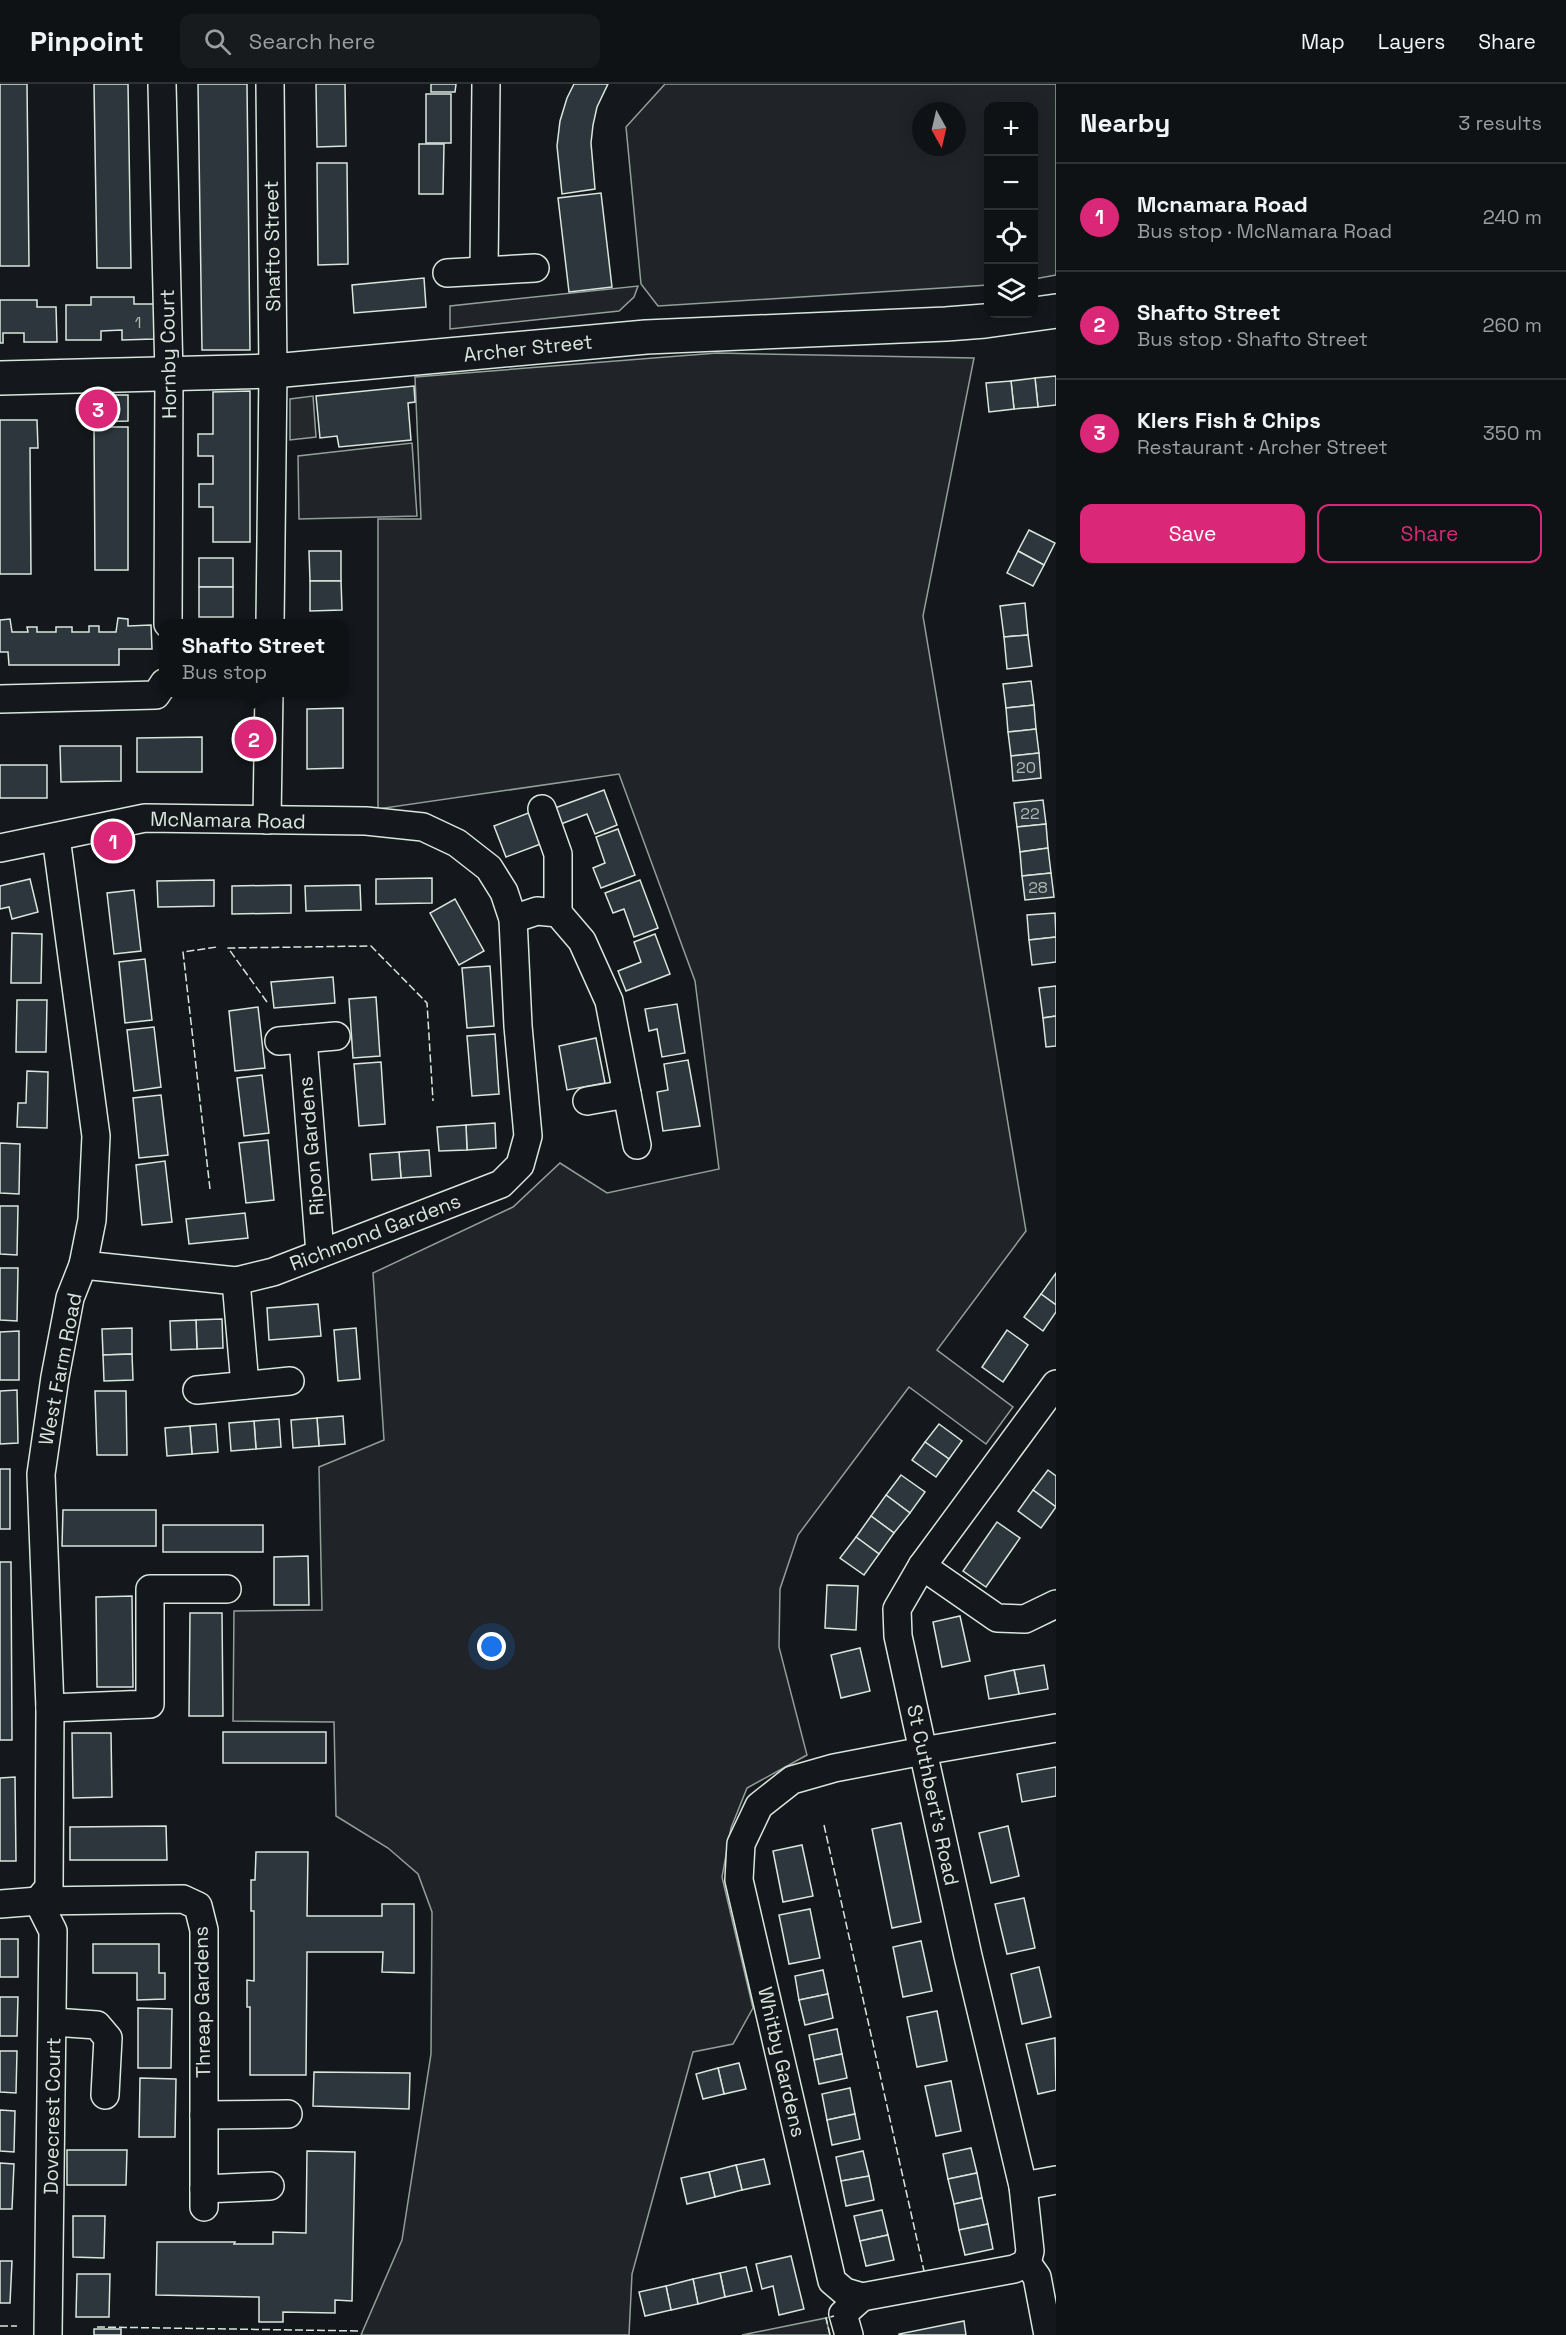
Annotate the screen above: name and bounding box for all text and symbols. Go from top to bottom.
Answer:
search box [180,14,600,68]
text: Pinpoint [30,23,144,59]
icon: search [201,25,234,58]
text: Search here [249,27,375,55]
text: Map [1301,28,1345,55]
text: Layers [1378,28,1445,55]
text: Share [1478,28,1536,55]
north arrow [912,102,966,156]
map controls [984,102,1038,318]
button: + [984,102,1038,156]
text: Nearby [1080,106,1170,140]
text: 3 results [1458,110,1542,136]
button: − [984,156,1038,210]
street label: Shafto Street [258,180,286,312]
text: Mcnamara Road [1137,190,1308,218]
text: 1 [1095,204,1104,230]
text: 240 m [1483,204,1542,230]
button: locate [984,210,1038,264]
text: Bus stop · McNamara Road [1137,218,1392,244]
button: layers [984,264,1038,318]
street label: Hornby Court [154,289,182,419]
text: Shafto Street [1137,298,1281,326]
house number: 1 [135,312,141,333]
text: 2 [1094,312,1105,338]
text: 260 m [1483,312,1542,338]
text: Bus stop · Shafto Street [1137,326,1368,352]
street label: Archer Street [462,328,594,368]
pin: 3 [78,386,118,432]
text: Klers Fish & Chips [1137,406,1321,434]
text: 3 [1093,420,1106,446]
text: 350 m [1483,420,1542,446]
text: Restaurant · Archer Street [1137,434,1388,460]
button: Save [1080,504,1305,563]
button: Share [1317,504,1542,563]
popup [159,619,348,697]
text: Shafto Street [182,631,325,659]
text: Bus stop [182,659,267,685]
pin: 2 [234,716,274,762]
house number: 20 [1016,757,1036,778]
house number: 22 [1020,803,1040,824]
street label: McNamara Road [150,806,306,834]
pin: 1 [94,818,132,864]
house number: 28 [1028,877,1048,898]
street label: Ripon Gardens [292,1075,330,1217]
street label: Richmond Gardens [286,1187,464,1277]
street label: West Farm Road [32,1291,88,1447]
your location [477,1632,506,1661]
street label: St Cuthbert's Road [901,1702,965,1888]
street label: Threap Gardens [188,1926,216,2078]
street label: Whitby Gardens [752,1984,812,2140]
street label: Dovecrest Court [38,2037,66,2195]

